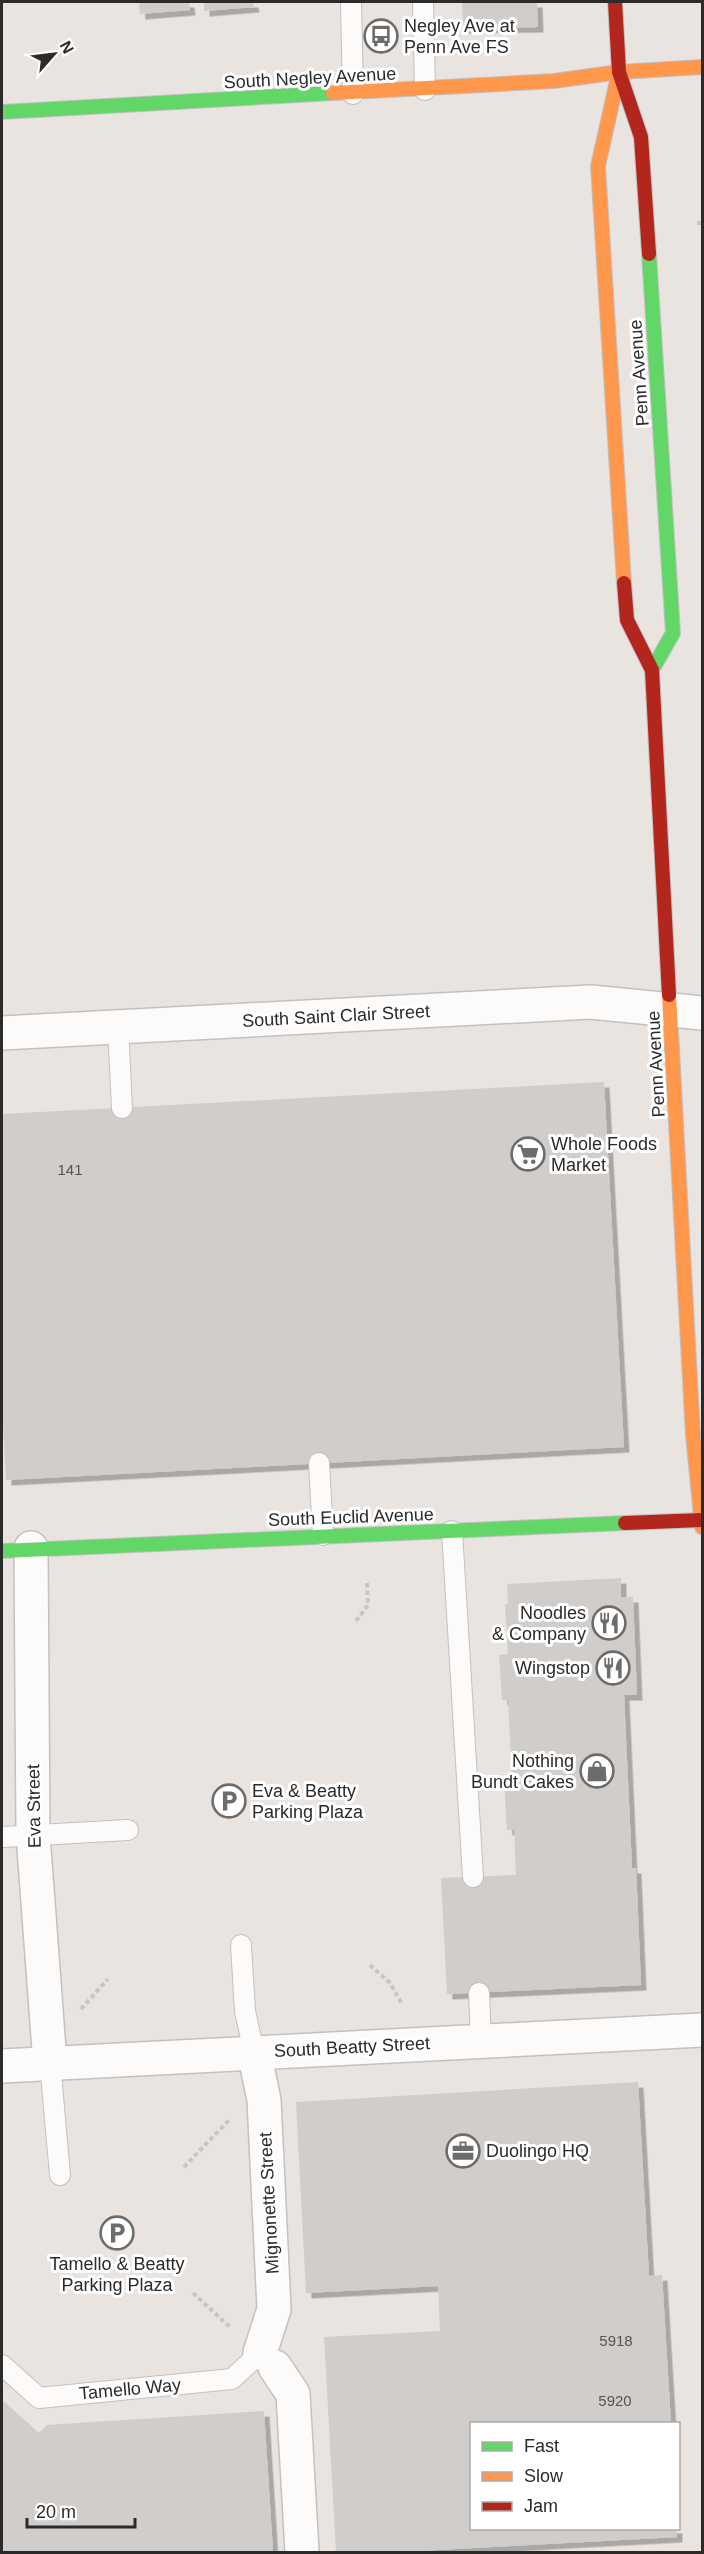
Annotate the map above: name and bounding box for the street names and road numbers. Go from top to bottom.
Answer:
street label: South Negley Avenue [223,63,397,93]
street label: Penn Avenue [625,319,653,427]
street label: South Saint Clair Street [242,1001,430,1031]
street label: Penn Avenue [643,1010,669,1118]
street label: South Euclid Avenue [268,1504,434,1530]
street label: Eva Street [23,1764,45,1848]
street label: South Beatty Street [274,2033,430,2061]
street label: Mignonette Street [255,2132,283,2274]
street label: Tamello Way [78,2375,182,2403]

